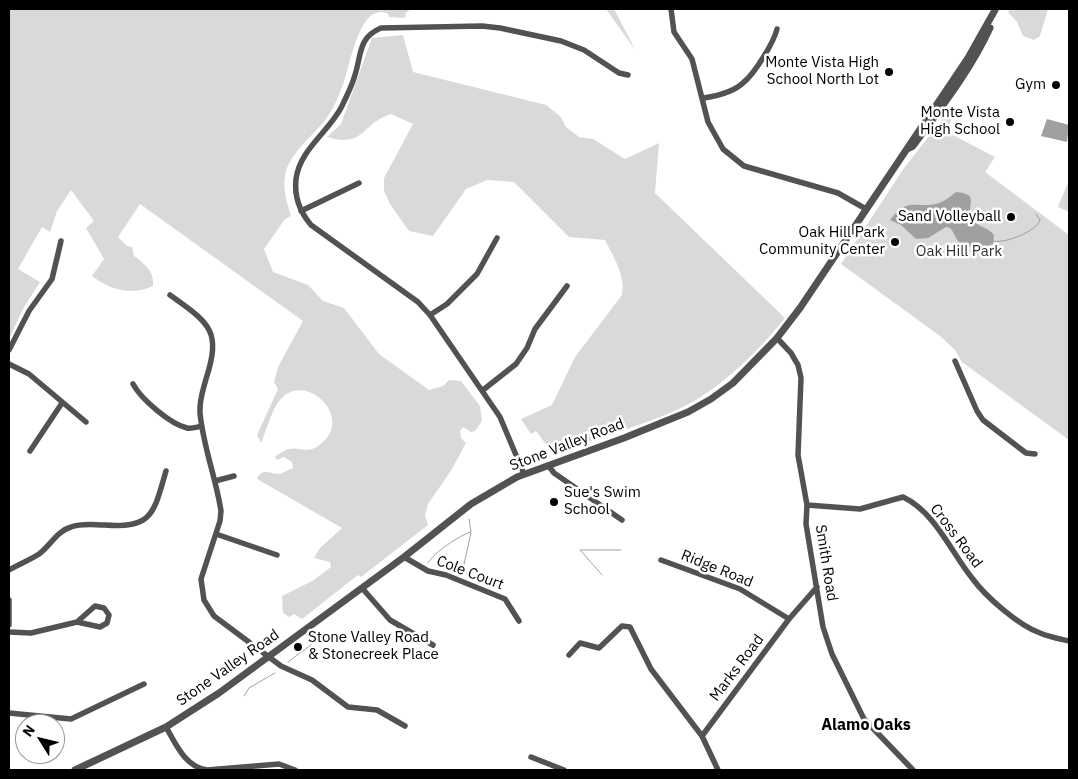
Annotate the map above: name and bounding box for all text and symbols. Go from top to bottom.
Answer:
place label: Monte Vista High School North Lot [765,54,879,89]
marker: Monte Vista High School North Lot [883,66,895,78]
place label: Gym [1015,76,1046,94]
marker: Gym [1050,79,1062,91]
place label: Monte Vista High School [920,104,1000,139]
marker: Monte Vista High School [1004,116,1016,128]
place label: Sand Volleyball [898,208,1001,226]
marker: Sand Volleyball [1005,211,1017,223]
place label: Oak Hill Park Community Center [759,224,885,259]
marker: Oak Hill Park Community Center [889,236,901,248]
park label: Oak Hill Park [916,243,1002,261]
street label: Stone Valley Road [507,415,627,475]
place label: Sue's Swim School [564,484,641,519]
marker: Sue's Swim School [548,496,560,508]
street label: Cross Road [926,500,986,572]
street label: Smith Road [811,523,841,603]
street label: Ridge Road [678,546,756,592]
street label: Cole Court [434,552,506,594]
street label: Stone Valley Road [173,626,283,710]
place label: Stone Valley Road & Stonecreek Place [308,629,439,664]
street label: Marks Road [706,631,768,705]
marker: Stone Valley Road & Stonecreek Place [292,641,304,653]
north arrow [15,714,65,764]
district label: Alamo Oaks [821,715,911,735]
text: N [18,721,39,740]

